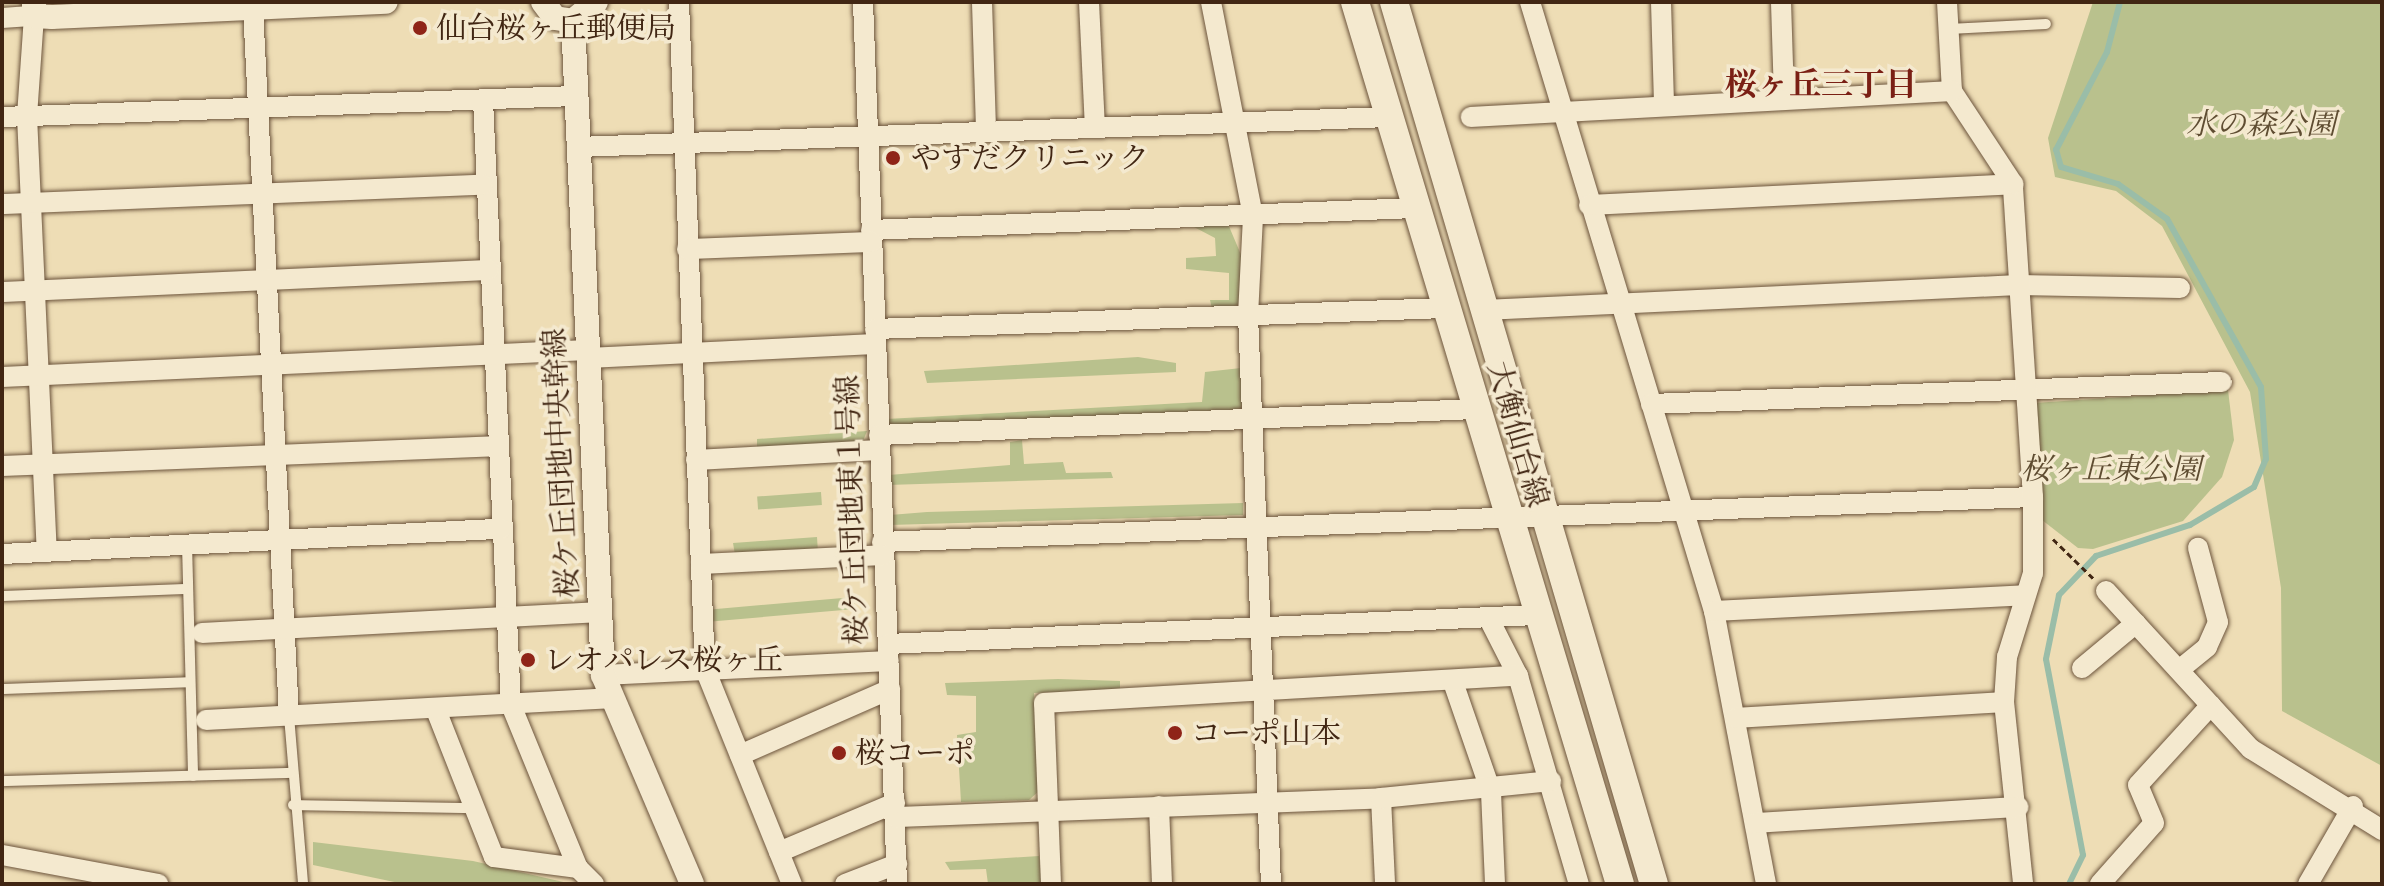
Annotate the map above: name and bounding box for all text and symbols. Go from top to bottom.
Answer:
place label: 仙台桜ヶ丘郵便局 [436,10,676,46]
marker: 仙台桜ヶ丘郵便局 [411,19,429,37]
district label: 桜ヶ丘三丁目 [1725,66,1917,104]
park label: 水の森公園 [2186,106,2336,142]
place label: やすだクリニック [911,140,1151,176]
marker: やすだクリニック [882,147,904,169]
street label: 桜ケ丘団地中央幹線 [536,327,586,599]
street label: 大衡仙台線 [1480,357,1556,511]
street label: 桜ケ丘団地東１号線 [829,374,875,646]
park label: 桜ヶ丘東公園 [2021,451,2201,487]
place label: レオパレス桜ヶ丘 [544,642,784,678]
marker: レオパレス桜ヶ丘 [519,651,537,669]
place label: コーポ山本 [1191,715,1341,751]
marker: コーポ山本 [1166,724,1184,742]
place label: 桜コーポ [855,735,975,771]
marker: 桜コーポ [830,744,848,762]

